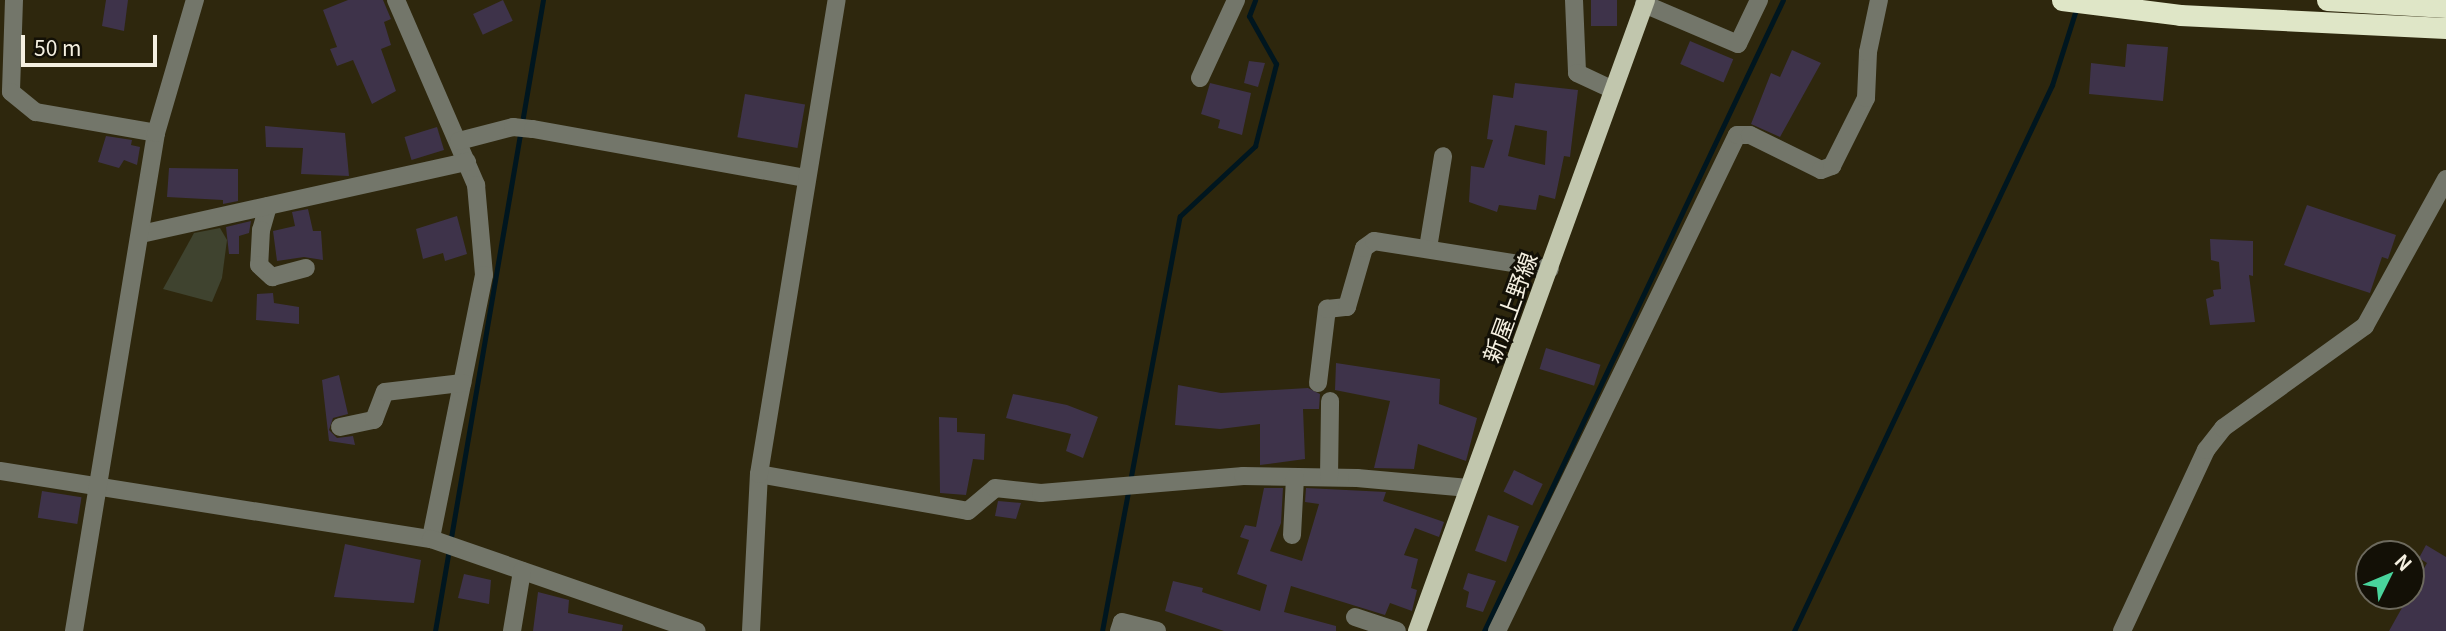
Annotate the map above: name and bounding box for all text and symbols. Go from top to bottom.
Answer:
scale bar [24,21,161,65]
text: 50 m [34,32,81,62]
street label: 新屋上野線 [1476,248,1542,366]
north arrow [2355,540,2425,610]
text: N [2390,547,2419,576]

